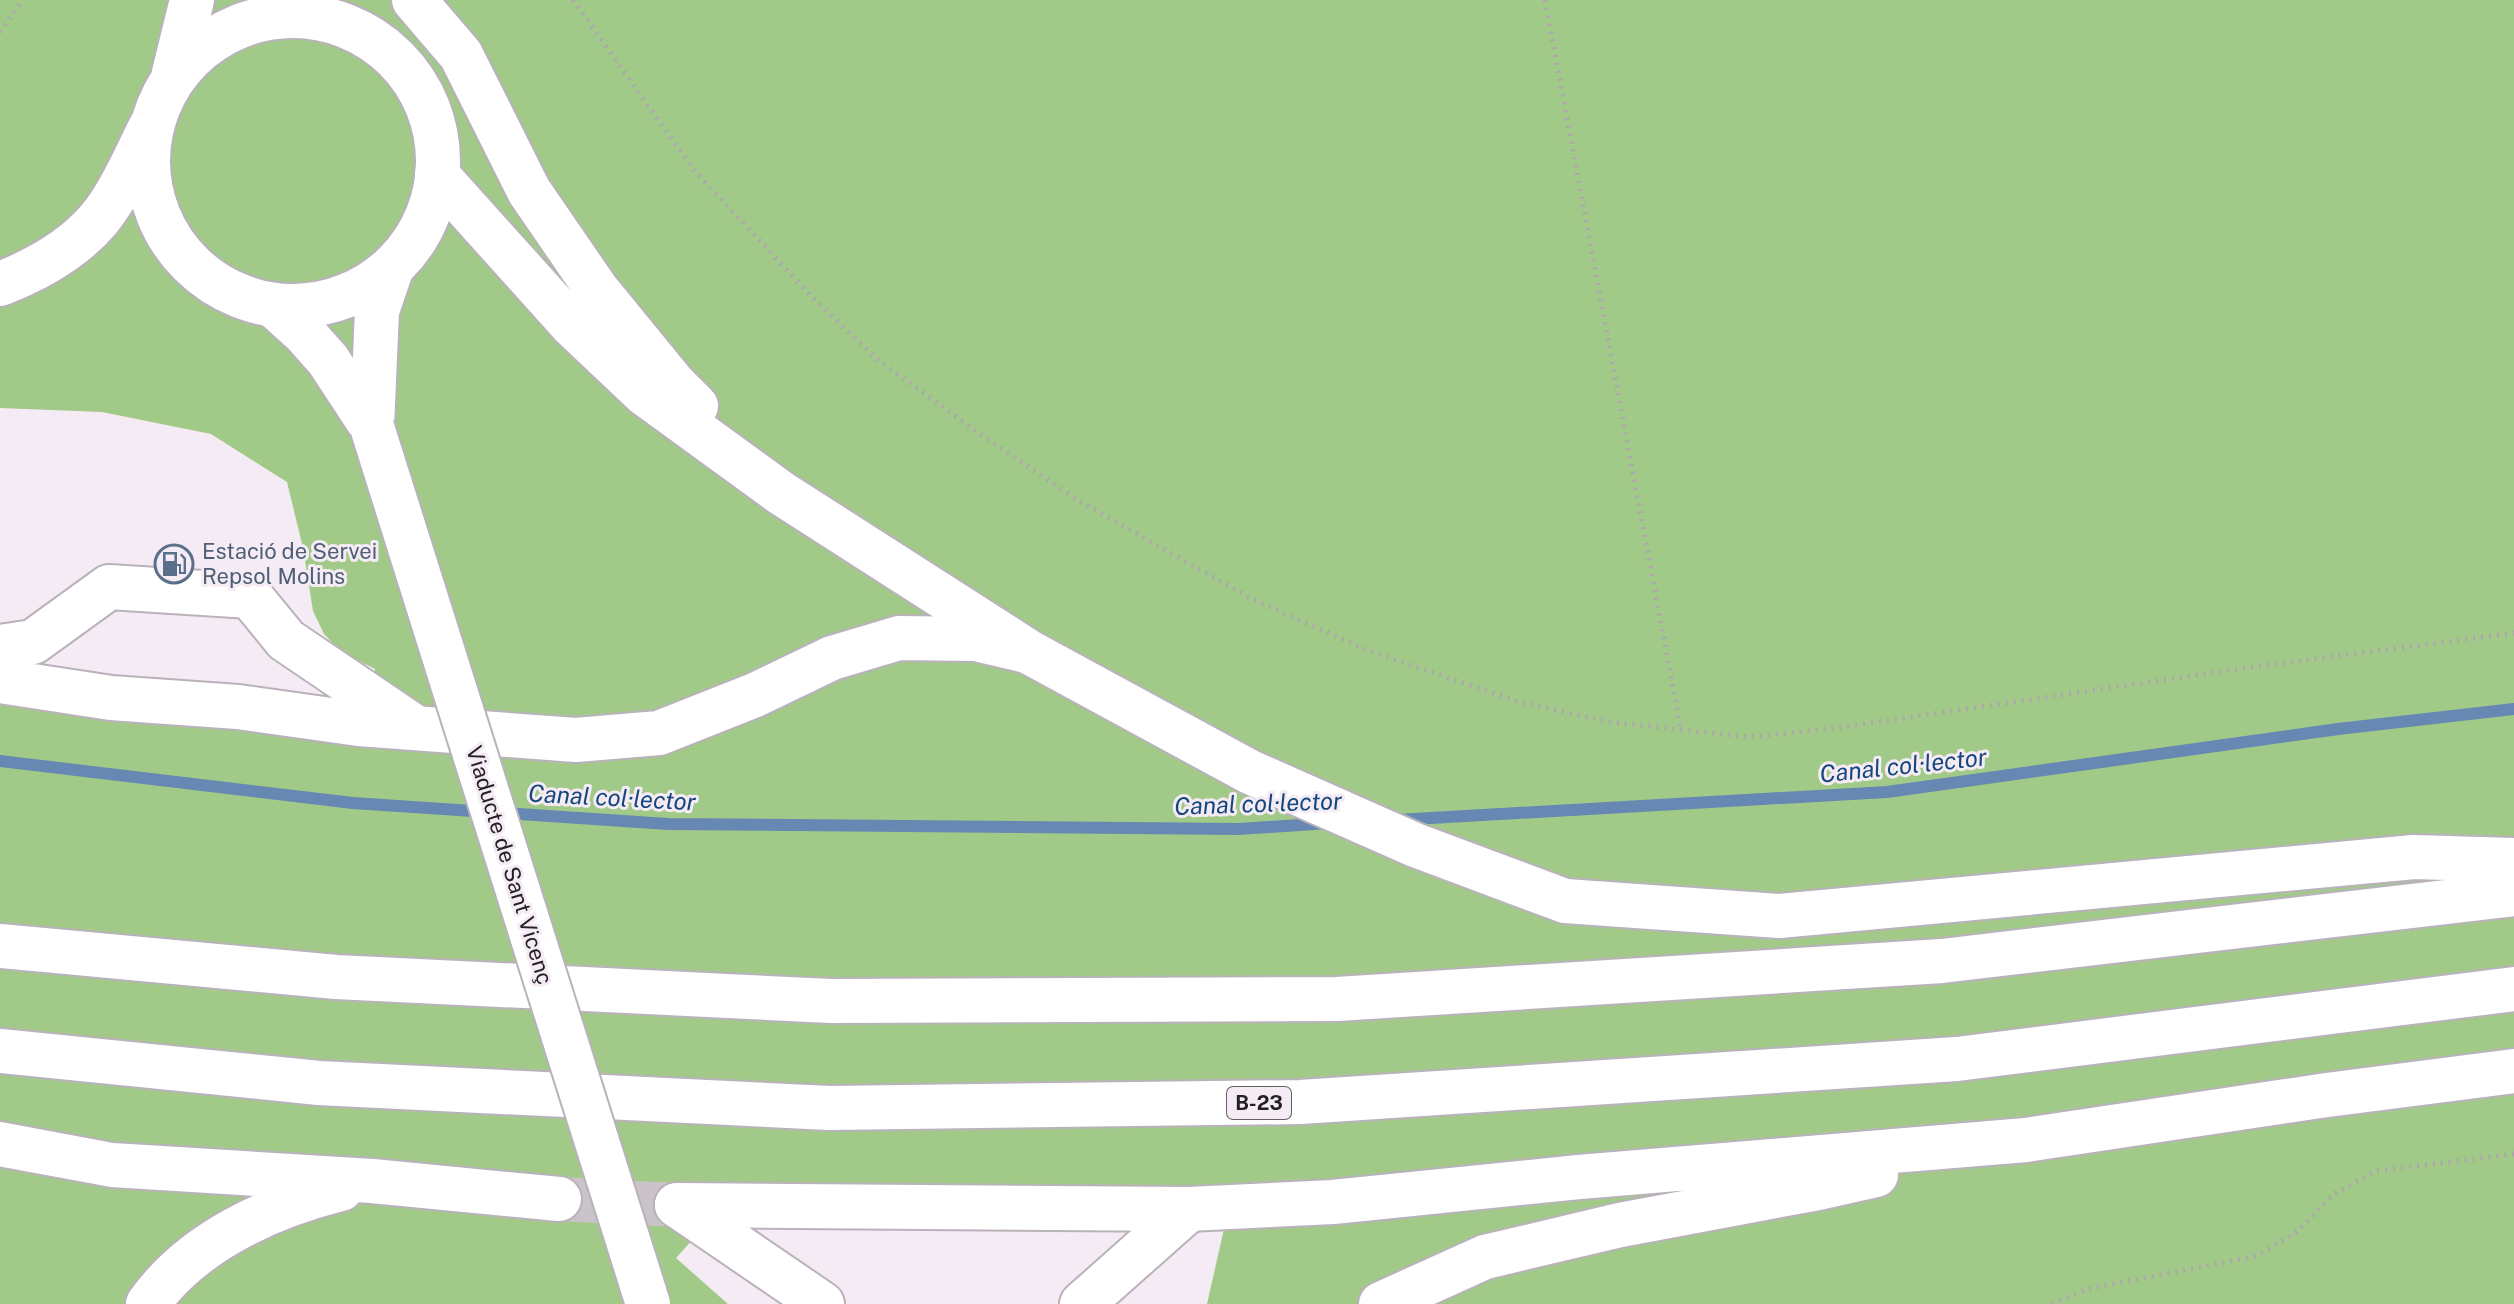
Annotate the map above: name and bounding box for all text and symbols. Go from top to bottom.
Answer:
place label: Estació de Servei Repsol Molins [202,538,377,589]
fuel station icon: Estació de Servei Repsol Molins [153,543,195,585]
water label: Canal col·lector [1818,742,1989,788]
street label: Viaducte de Sant Vicenç [461,743,559,987]
water label: Canal col·lector [527,779,698,815]
water label: Canal col·lector [1174,786,1343,820]
road number: B-23 [1227,1087,1291,1119]

